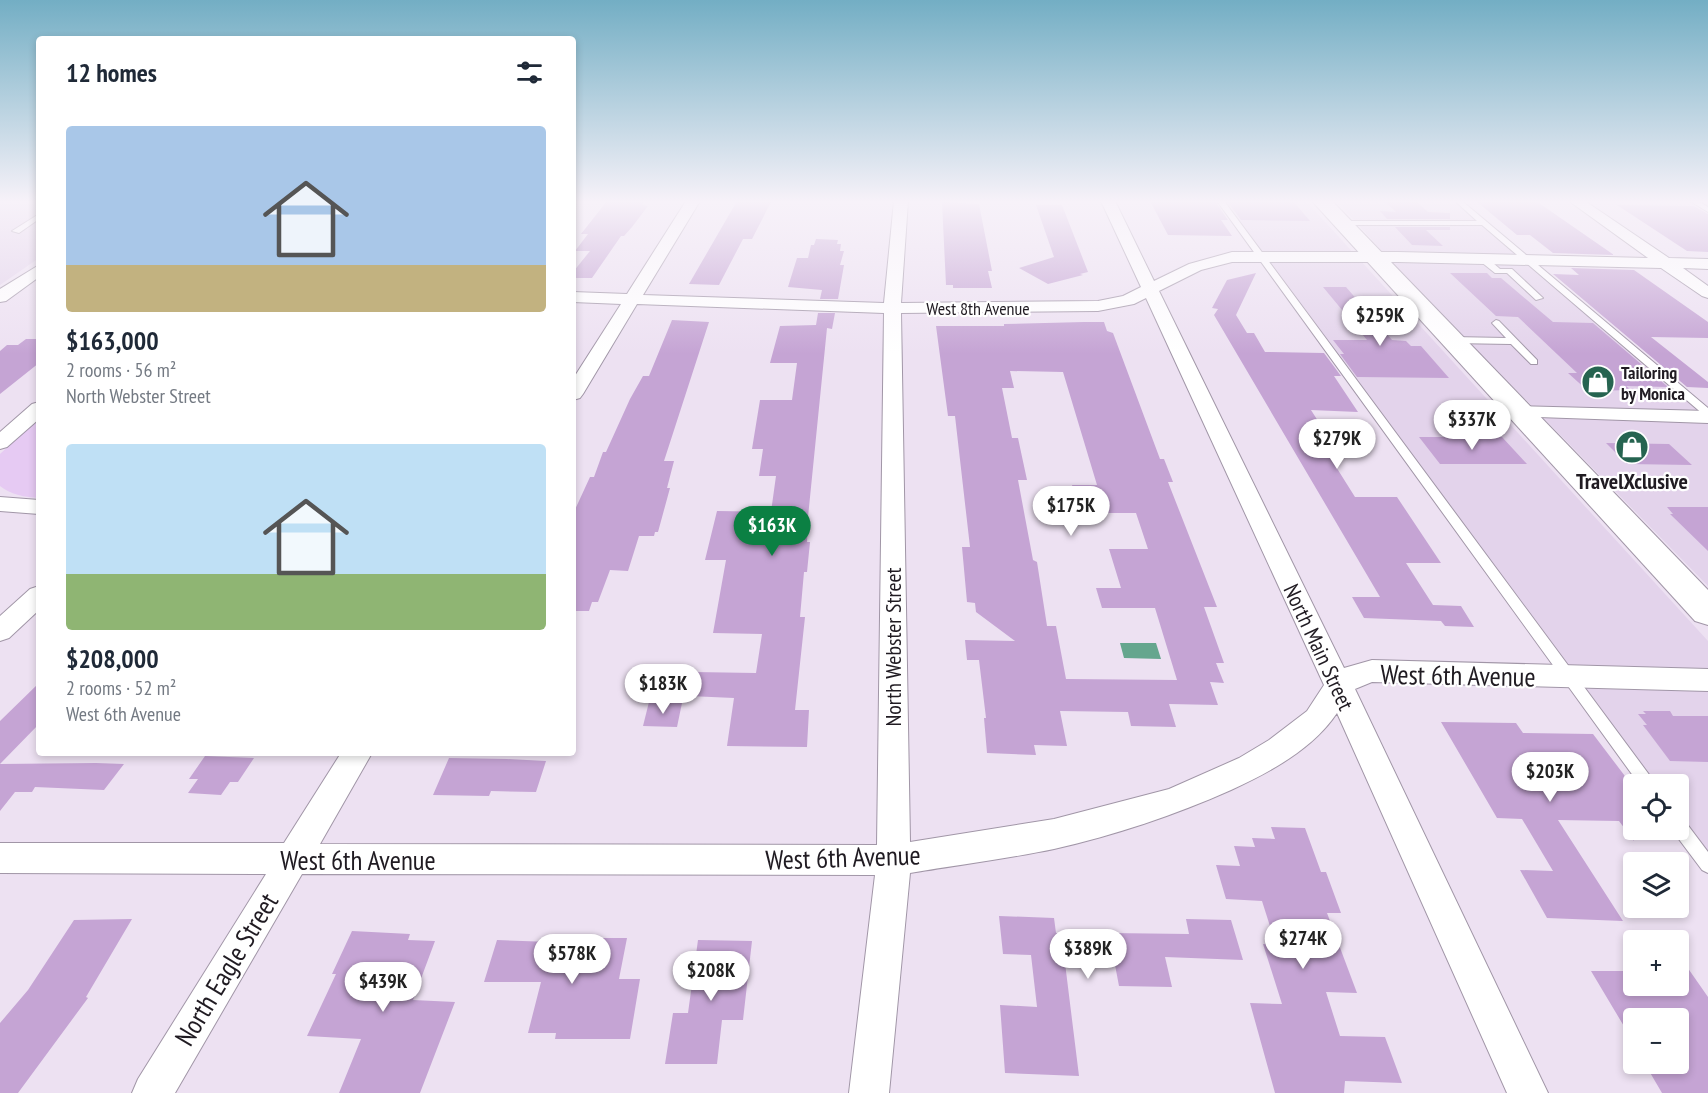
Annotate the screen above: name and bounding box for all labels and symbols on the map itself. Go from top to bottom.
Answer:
pin: $259K [1338,296,1422,347]
street label: West 8th Avenue [926,297,1030,320]
place label: Tailoring by Monica [1621,361,1685,405]
shop icon: Tailoring by Monica [1580,364,1616,400]
pin: $337K [1430,400,1514,451]
pin: $279K [1295,419,1379,470]
shop icon: TravelXclusive [1614,429,1650,465]
place label: TravelXclusive [1576,467,1688,495]
pin: $175K [1029,486,1113,537]
pin: $163K [730,506,814,557]
street label: North Webster Street [879,567,907,727]
street label: North Main Street [1278,580,1360,714]
street label: West 6th Avenue [1380,657,1536,693]
pin: $183K [621,664,705,715]
pin: $203K [1508,752,1592,803]
street label: West 6th Avenue [765,837,921,877]
street label: West 6th Avenue [280,843,436,877]
street label: North Eagle Street [167,886,285,1052]
pin: $274K [1261,919,1345,970]
pin: $389K [1046,929,1130,980]
pin: $578K [530,934,614,985]
pin: $208K [669,951,753,1002]
pin: $439K [341,962,425,1013]

